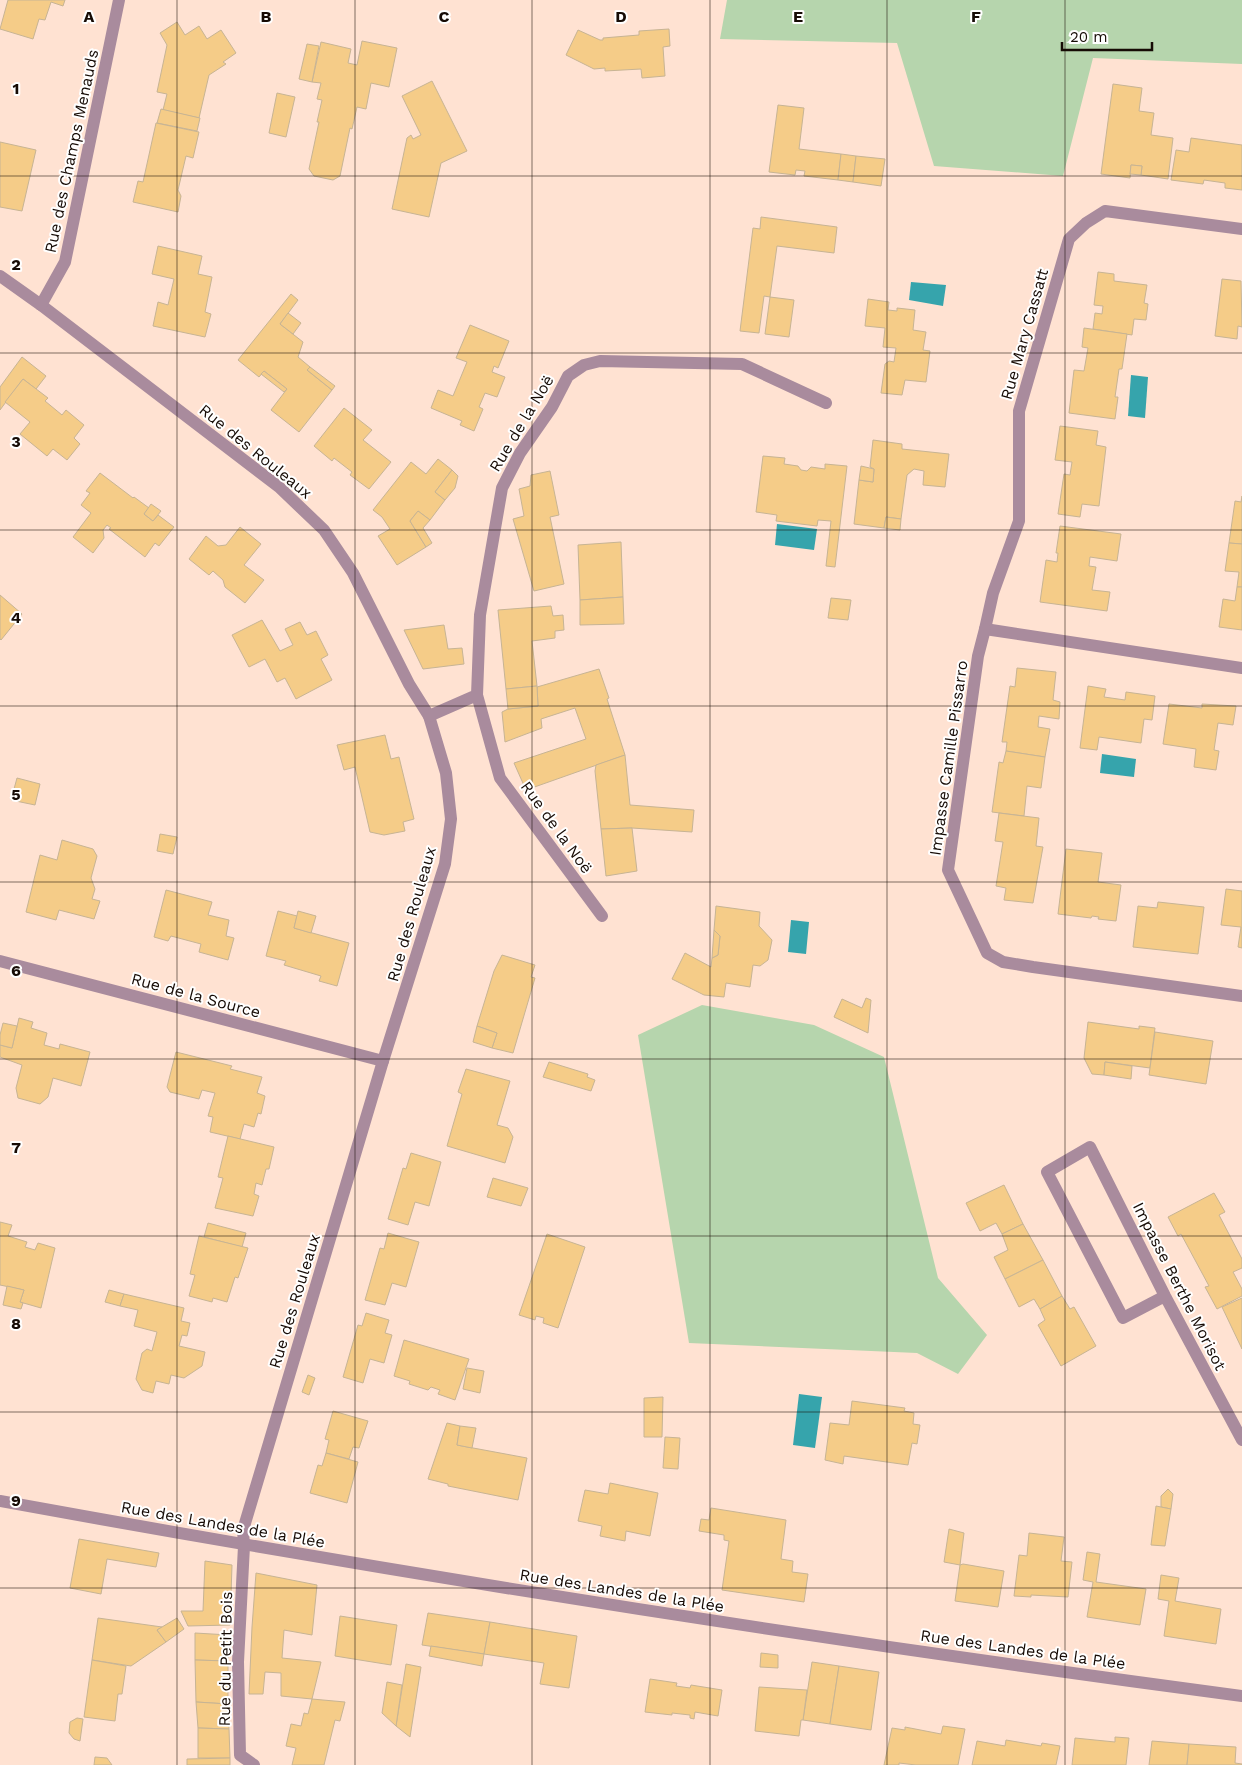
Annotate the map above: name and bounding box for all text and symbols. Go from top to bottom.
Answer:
text: A [84,7,95,26]
text: B [261,7,272,26]
text: C [439,7,450,26]
text: D [615,7,627,26]
text: E [793,7,803,26]
text: F [971,7,981,26]
scale bar [1062,20,1152,52]
text: 20 m [1070,28,1108,46]
street label: Rue des Champs Menauds [41,48,102,254]
text: 1 [13,79,19,98]
text: 2 [11,255,21,274]
street label: Rue Mary Cassatt [997,266,1052,402]
street label: Rue de la Noë [485,372,558,475]
street label: Rue des Rouleaux [195,400,316,503]
text: 3 [11,432,21,451]
text: 4 [11,608,21,627]
street label: Impasse Camille Pissarro [925,659,972,857]
street label: Rue de la Noë [517,778,596,877]
text: 5 [11,785,21,804]
street label: Rue des Rouleaux [383,844,440,984]
text: 6 [11,961,21,980]
street label: Rue de la Source [129,969,263,1022]
text: 7 [11,1138,21,1157]
street label: Impasse Berthe Morisot [1129,1199,1230,1374]
street label: Rue des Rouleaux [265,1232,324,1371]
text: 8 [11,1314,21,1333]
text: 9 [11,1491,21,1510]
street label: Rue des Landes de la Plée [119,1497,326,1552]
street label: Rue des Landes de la Plée [518,1565,726,1616]
street label: Rue du Petit Bois [215,1591,236,1727]
street label: Rue des Landes de la Plée [919,1626,1127,1673]

